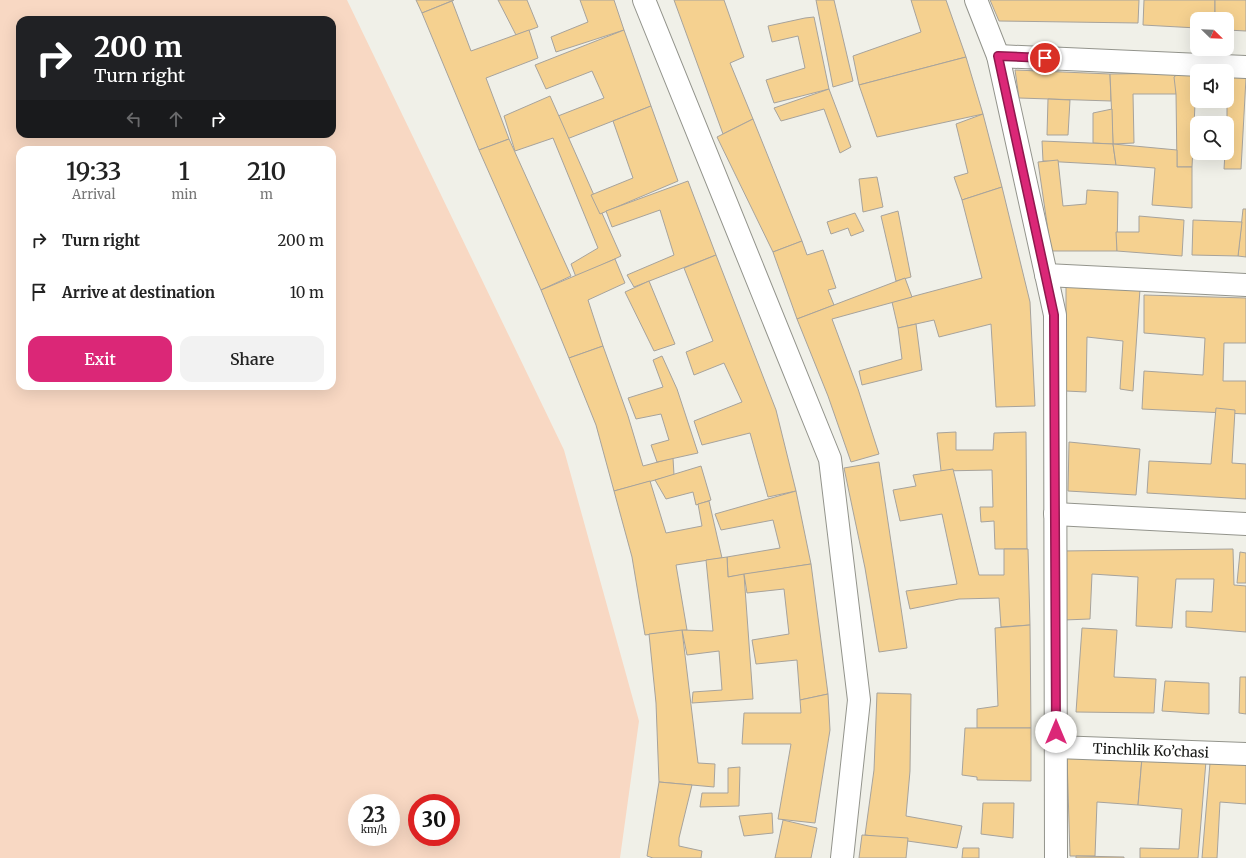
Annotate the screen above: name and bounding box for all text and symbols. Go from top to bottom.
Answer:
north arrow [1190,12,1234,56]
map controls [1190,12,1234,160]
text: 200 m [94,29,182,65]
icon: right [28,32,80,84]
pin [1028,41,1062,75]
icon: arrive [1034,47,1056,69]
text: Turn right [94,64,185,87]
button: sound [1190,64,1234,108]
icon: left [123,108,145,130]
icon: ahead [165,108,187,130]
icon: right [207,108,229,130]
button: search [1190,116,1234,160]
text: 19:33 [66,156,122,187]
text: 1 [179,156,190,187]
text: 210 [247,156,286,187]
text: Arrival [72,186,115,203]
text: min [171,186,197,203]
text: m [260,186,273,203]
icon: right [28,229,50,251]
text: Turn right [62,231,140,250]
text: 200 m [277,231,324,250]
icon: arrive [28,281,50,303]
text: Arrive at destination [62,283,215,302]
text: 10 m [290,283,324,302]
button: Exit [28,336,172,382]
button: Share [180,336,324,382]
position arrow [1035,711,1077,753]
street label: Tinchlik Ko’chasi [1092,739,1210,762]
speed limit sign: 30 [408,794,460,846]
text: 23 [363,802,385,827]
text: km/h [361,823,387,836]

